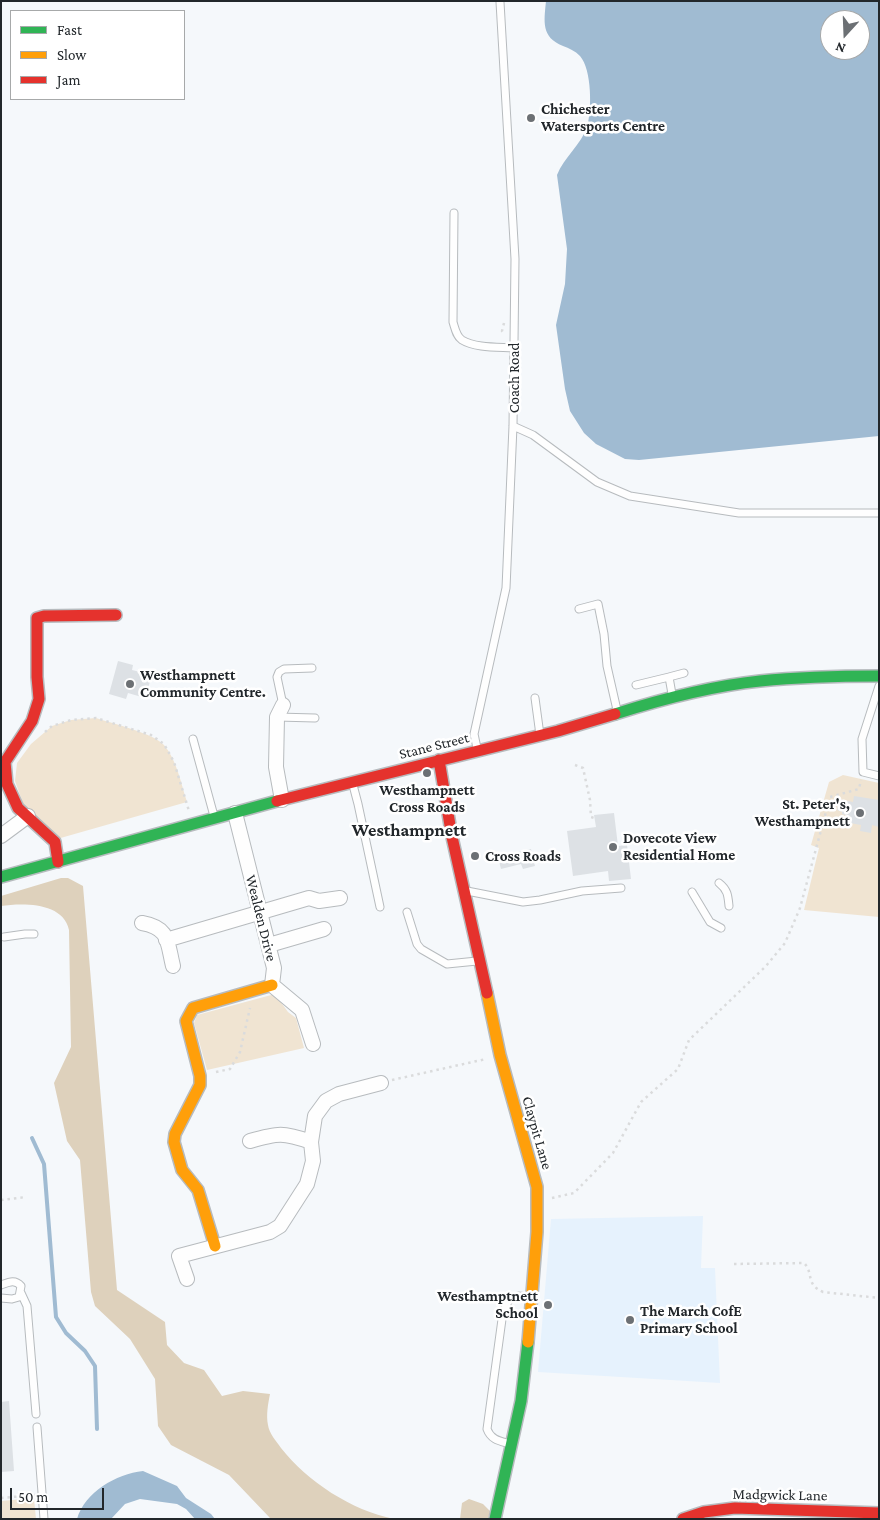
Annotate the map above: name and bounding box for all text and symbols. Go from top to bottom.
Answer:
legend [10,10,185,100]
north arrow [820,10,870,60]
text: Fast [57,22,82,38]
text: N [833,39,847,57]
text: Slow [57,47,86,63]
text: Jam [57,72,80,88]
place label: Chichester Watersports Centre [541,100,665,135]
marker: Chichester Watersports Centre [525,112,537,124]
street label: Coach Road [505,343,523,413]
place label: Westhampnett Community Centre. [140,666,266,701]
marker: Westhampnett Community Centre. [124,678,136,690]
street label: Stane Street [397,729,471,763]
marker: Westhampnett Cross Roads [421,767,433,779]
place label: Westhampnett Cross Roads [379,781,475,816]
place label: St. Peter's, Westhampnett [755,795,850,830]
marker: St. Peter's, Westhampnett [854,807,866,819]
district label: Westhampnett [352,819,466,841]
place label: Dovecote View Residential Home [623,829,735,864]
marker: Dovecote View Residential Home [607,841,619,853]
place label: Cross Roads [485,847,561,865]
marker: Cross Roads [469,850,481,862]
street label: Wealden Drive [242,873,280,963]
street label: Claypit Lane [518,1094,556,1172]
place label: Westhamptnett School [437,1287,538,1322]
marker: Westhamptnett School [542,1299,554,1311]
place label: The March CofE Primary School [640,1302,742,1337]
marker: The March CofE Primary School [624,1314,636,1326]
scale bar [12,1478,106,1510]
street label: Madgwick Lane [732,1485,828,1505]
text: 50 m [18,1489,48,1505]

